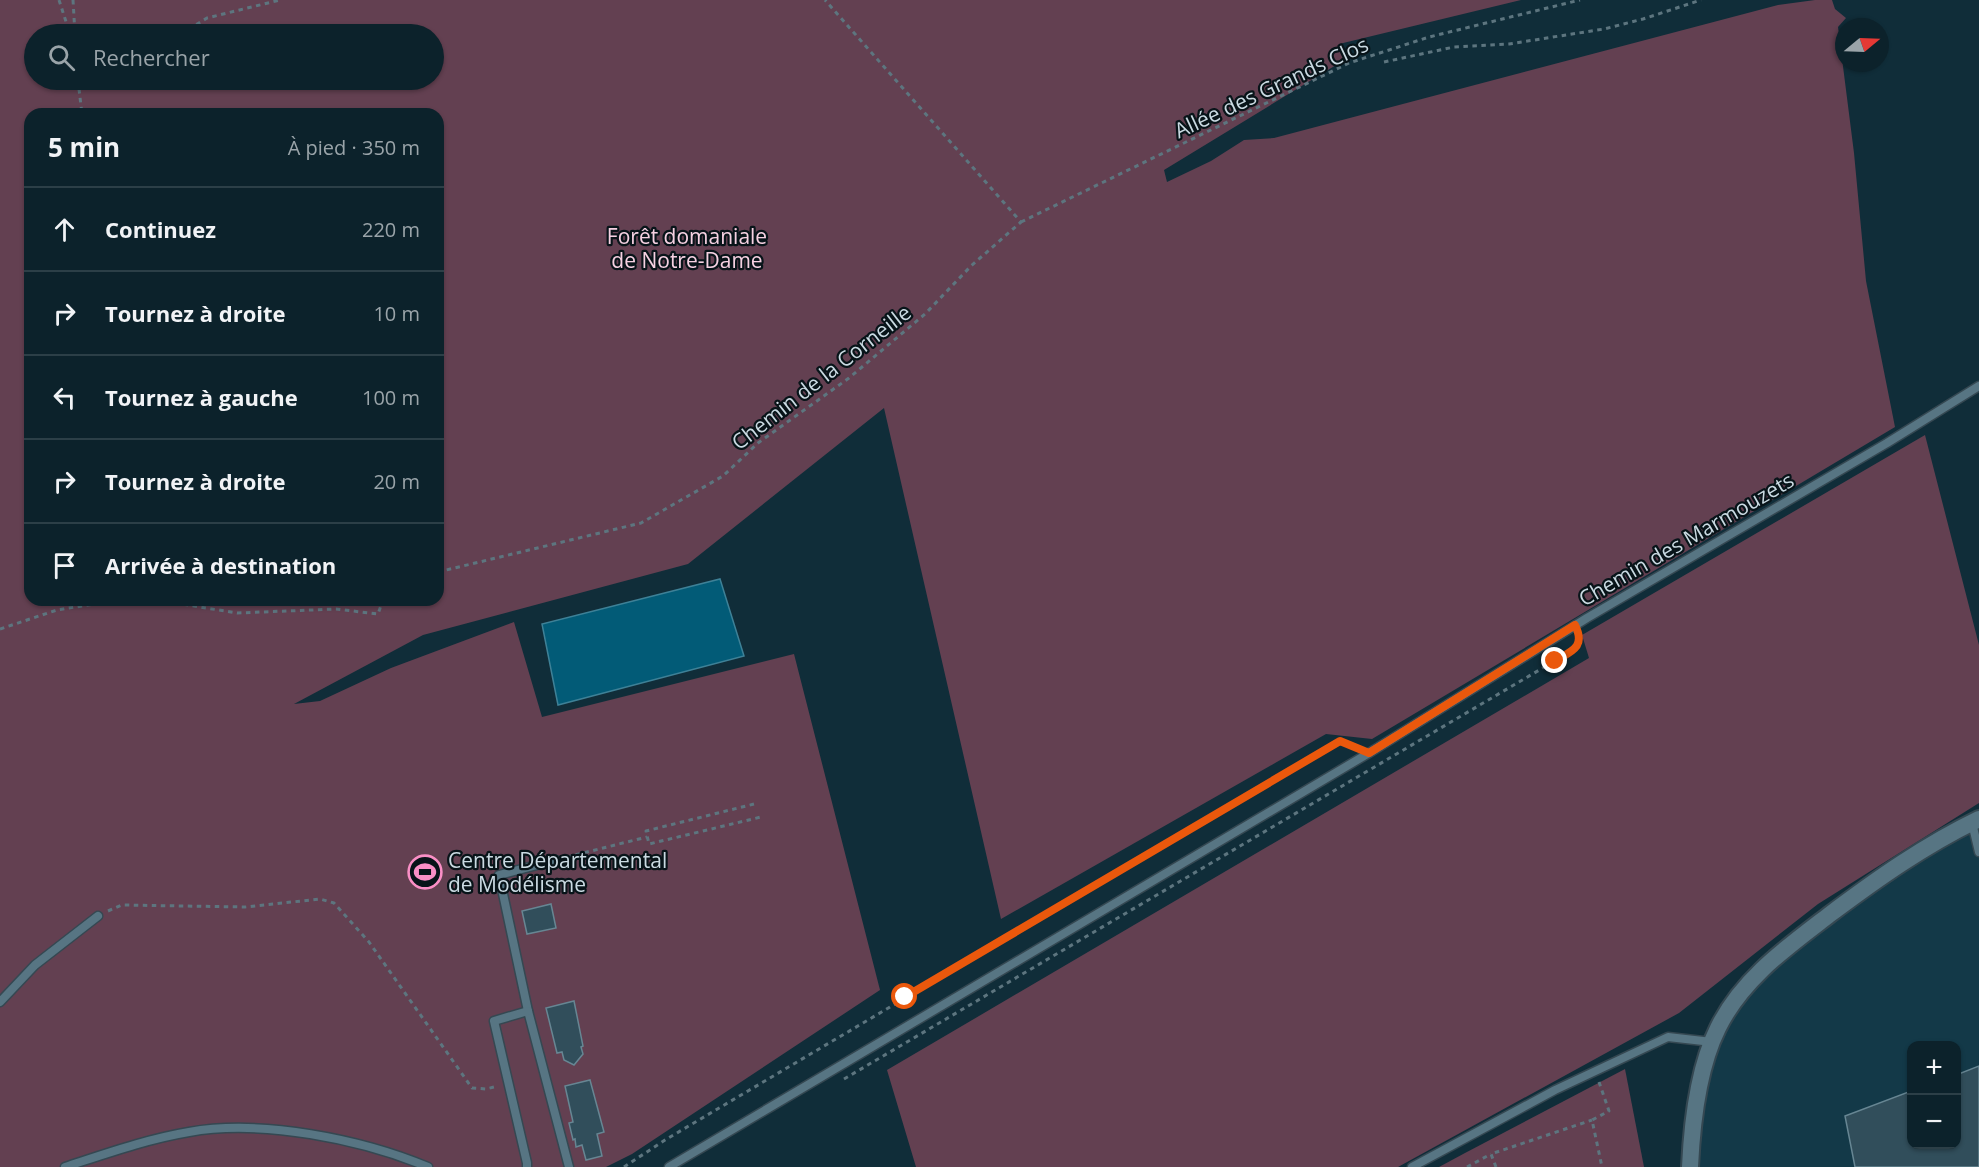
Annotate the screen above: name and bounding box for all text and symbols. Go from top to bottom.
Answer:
north arrow [1835,18,1889,72]
search box [24,24,444,90]
street label: Allée des Grands Clos [1170,30,1372,144]
icon: search [45,41,78,74]
text: Rechercher [93,42,210,72]
text: 5 min [48,129,120,165]
text: À pied · 350 m [288,134,420,161]
icon: ahead [48,213,81,246]
text: Continuez [105,214,216,244]
text: 220 m [362,216,420,243]
park label: Forêt domaniale de Notre-Dame [607,222,767,274]
icon: right [48,297,81,330]
text: Tournez à droite [105,298,286,328]
street label: Chemin de la Corneille [726,298,916,456]
text: 10 m [373,300,420,327]
icon: left [48,381,81,414]
text: Tournez à gauche [105,382,298,412]
text: 100 m [362,384,420,411]
icon: right [48,465,81,498]
text: Tournez à droite [105,466,286,496]
street label: Chemin des Marmouzets [1573,466,1799,612]
text: 20 m [373,468,420,495]
icon: arrive [48,549,81,582]
text: Arrivée à destination [105,550,336,580]
route end [1541,647,1567,673]
place label: Centre Départemental de Modélisme [448,846,667,898]
sports icon: Centre Départemental de Modélisme [407,854,443,890]
route start [891,983,917,1009]
map controls [1907,1041,1961,1149]
button: + [1907,1041,1961,1095]
button: − [1907,1095,1961,1149]

